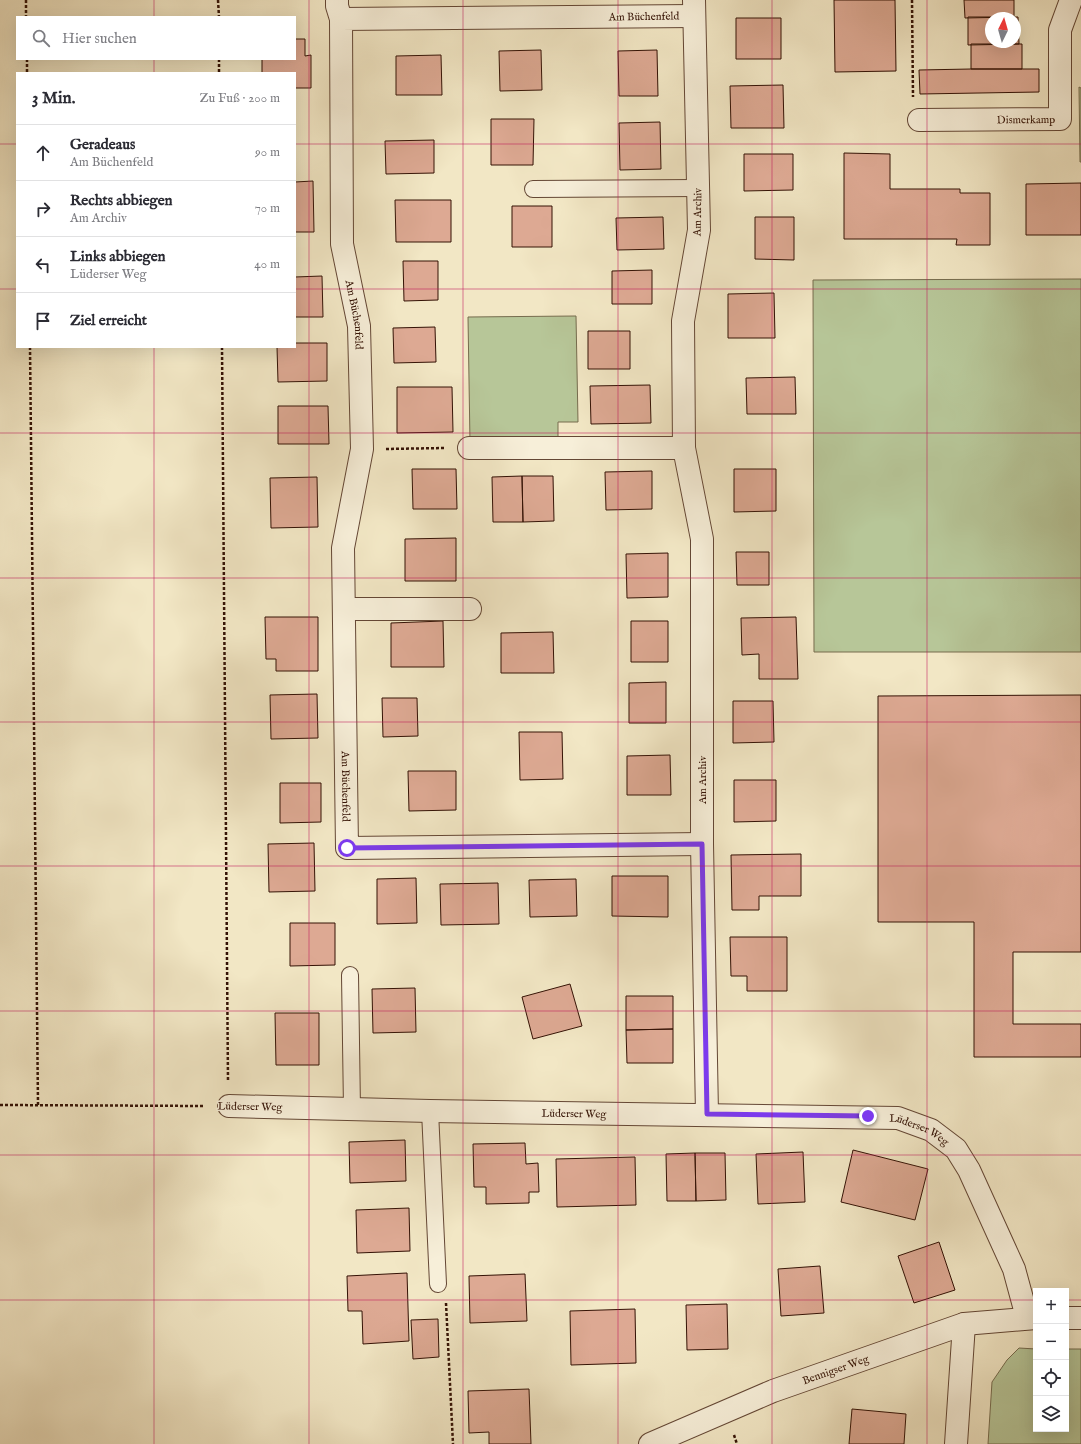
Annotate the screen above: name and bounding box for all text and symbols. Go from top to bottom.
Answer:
street label: Am Büchenfeld [608,9,680,25]
north arrow [985,12,1021,48]
search box [16,16,296,60]
icon: search [30,27,52,49]
text: Hier suchen [62,29,137,48]
text: 3 Min. [32,88,75,109]
text: Zu Fuß · 200 m [199,90,280,107]
street label: Dismerkamp [997,113,1055,127]
text: Geradeaus [70,135,135,154]
icon: ahead [32,142,54,164]
text: 90 m [255,144,280,161]
text: Am Büchenfeld [70,154,153,171]
street label: Am Archiv [691,188,705,237]
text: Rechts abbiegen [70,191,173,210]
icon: right [32,198,54,220]
text: 70 m [255,200,280,217]
text: Am Archiv [70,210,127,227]
text: Links abbiegen [70,247,166,266]
icon: left [32,254,54,276]
text: 40 m [254,256,280,273]
text: Lüderser Weg [70,266,147,283]
street label: Am Büchenfeld [341,278,366,350]
icon: arrive [32,310,54,332]
text: Ziel erreicht [70,311,147,330]
street label: Am Büchenfeld [338,750,353,822]
street label: Am Archiv [696,756,710,805]
route start [338,839,356,857]
street label: Lüderser Weg [217,1099,284,1115]
street label: Lüderser Weg [541,1107,607,1122]
route end [859,1107,877,1125]
street label: Lüderser Weg [889,1112,952,1150]
map controls [1033,1288,1069,1432]
button: + [1033,1288,1069,1324]
button: − [1033,1324,1069,1360]
street label: Bennigser Weg [801,1352,872,1388]
button: locate [1033,1360,1069,1396]
button: layers [1033,1396,1069,1432]

